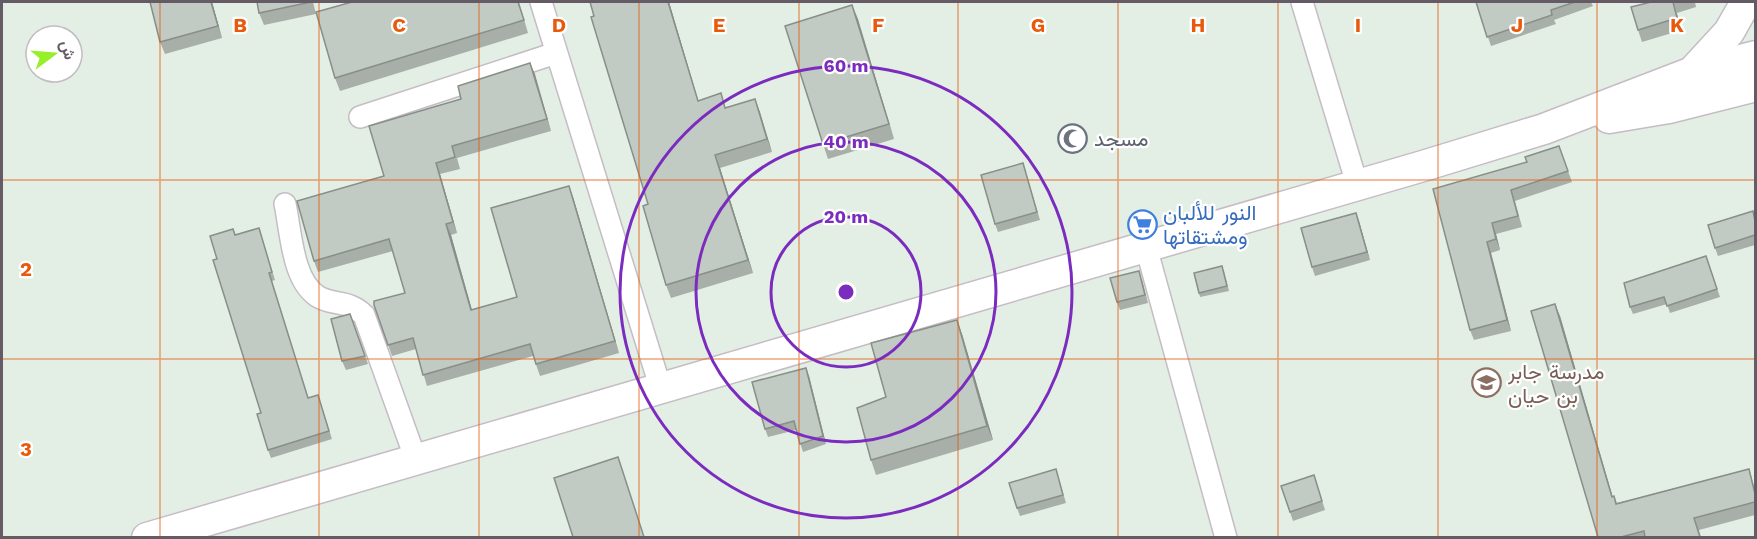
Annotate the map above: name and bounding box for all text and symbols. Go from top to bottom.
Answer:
text: B [233,13,247,37]
text: C [392,13,406,37]
text: D [552,13,566,37]
text: E [713,13,725,37]
text: F [872,13,884,37]
text: G [1031,13,1045,37]
text: H [1191,13,1205,37]
text: I [1355,13,1361,37]
text: J [1511,13,1523,37]
text: K [1670,13,1684,37]
north arrow [24,24,84,84]
text: ش [56,38,80,62]
text: 60 m [824,55,868,76]
mosque icon: مسجد [1057,122,1089,154]
place label: مسجد [1094,126,1148,151]
text: 40 m [823,131,869,152]
place label: النور للألبان ومشتقاتها [1163,200,1256,250]
text: 20 m [824,206,868,227]
supermarket icon: النور للألبان ومشتقاتها [1126,208,1158,240]
text: 2 [20,257,32,281]
centre of rings [836,282,856,302]
place label: مدرسة جابر بن حيان [1507,359,1604,408]
school or university icon: مدرسة جابر بن حيان [1471,367,1503,399]
text: 3 [20,437,32,461]

